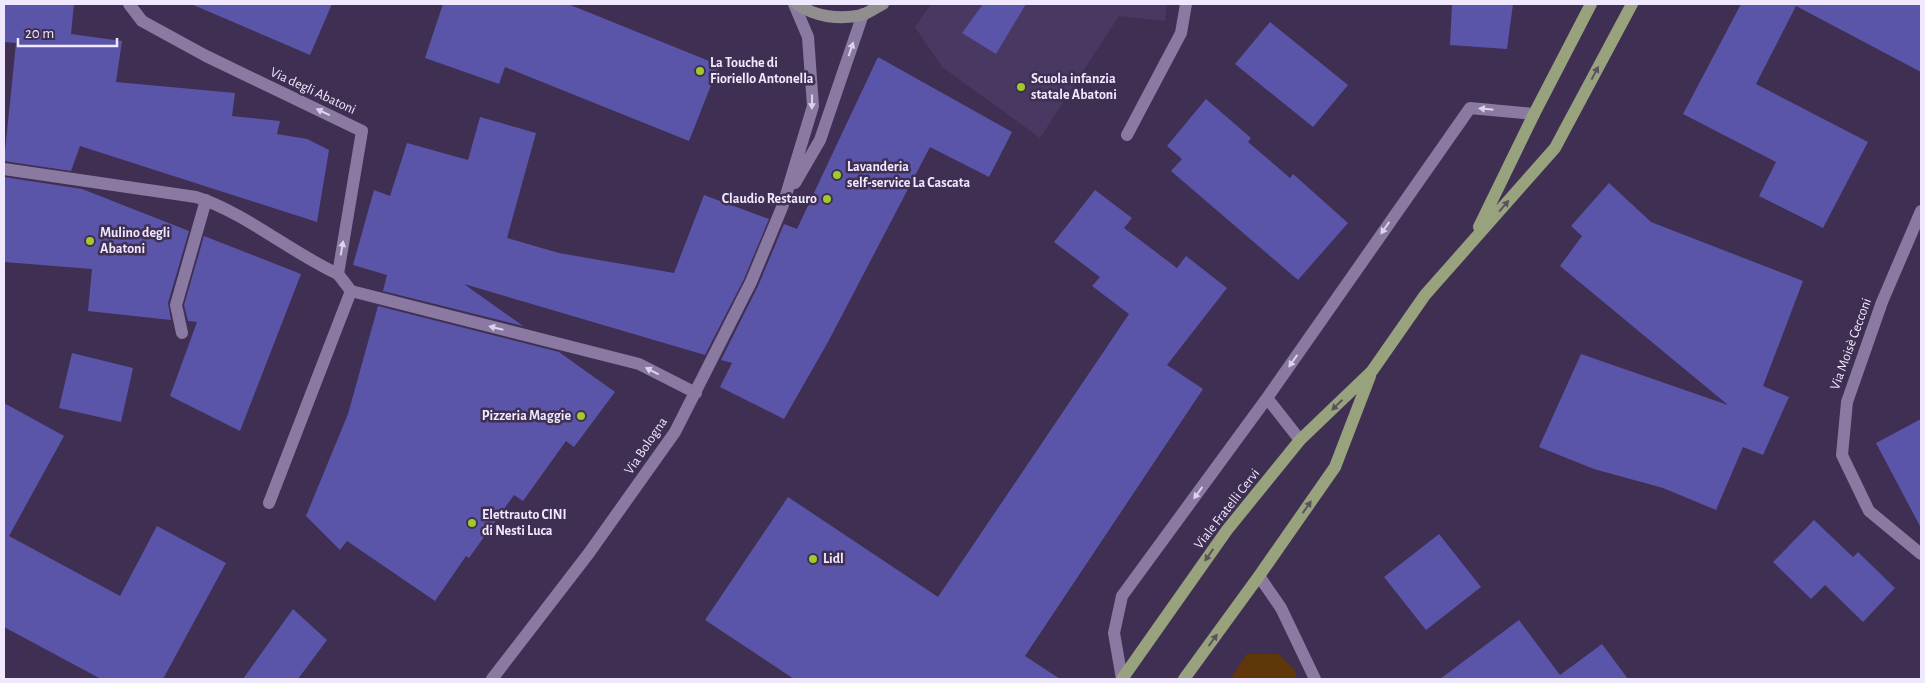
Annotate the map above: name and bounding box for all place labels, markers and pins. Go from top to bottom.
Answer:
place label: La Touche di Fioriello Antonella [710,56,814,86]
marker: La Touche di Fioriello Antonella [694,65,706,77]
place label: Scuola infanzia statale Abatoni [1031,72,1117,102]
marker: Scuola infanzia statale Abatoni [1015,81,1027,93]
place label: Lavanderia self-service La Cascata [847,160,970,190]
marker: Lavanderia self-service La Cascata [831,169,843,181]
place label: Claudio Restauro [722,192,817,206]
marker: Claudio Restauro [821,193,833,205]
place label: Mulino degli Abatoni [100,226,170,256]
marker: Mulino degli Abatoni [84,235,96,247]
place label: Pizzeria Maggie [482,409,571,423]
marker: Pizzeria Maggie [575,410,587,422]
place label: Elettrauto CINI di Nesti Luca [482,508,567,538]
marker: Elettrauto CINI di Nesti Luca [466,517,478,529]
place label: Lidl [823,552,844,566]
marker: Lidl [807,553,819,565]

